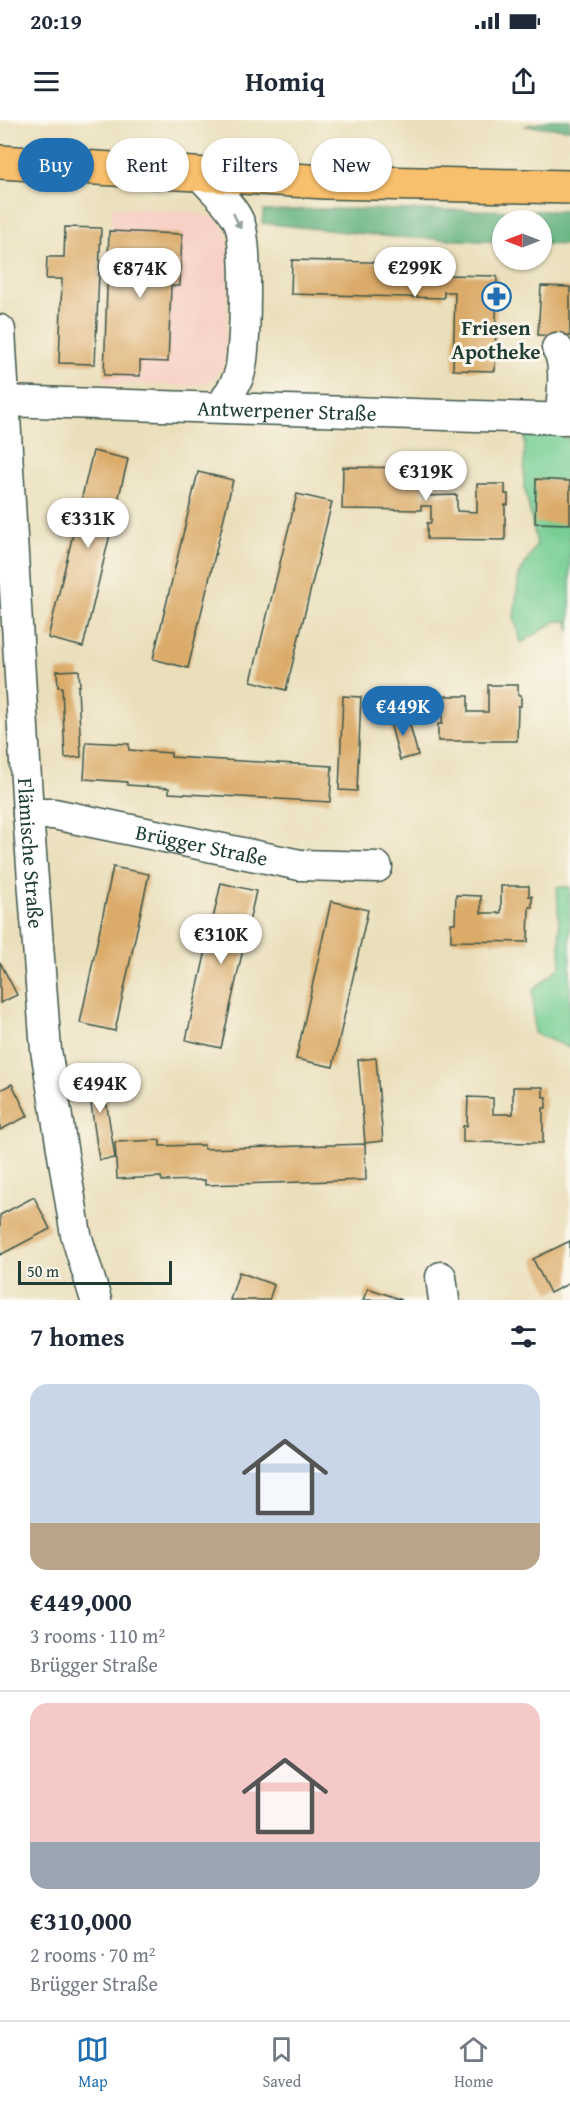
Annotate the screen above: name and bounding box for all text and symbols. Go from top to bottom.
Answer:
text: 20:19 [30,5,82,37]
text: Homiq [245,61,325,101]
icon: menu [30,65,63,98]
icon: share [507,65,540,98]
chip: Buy [18,138,94,192]
chip: Rent [106,138,189,192]
chip: Filters [201,138,299,192]
chip: New [311,138,392,192]
north arrow [492,210,552,270]
map controls [492,210,552,270]
one-way arrow [232,213,242,230]
pin: €299K [373,247,457,298]
pin: €874K [98,248,182,299]
text: €299K [388,252,442,281]
text: €874K [113,253,167,282]
pharmacy icon: Friesen Apotheke [480,280,512,312]
place label: Friesen Apotheke [451,312,541,367]
street label: Antwerpener Straße [197,392,377,428]
pin: €319K [384,451,468,502]
text: €319K [399,456,453,485]
pin: €331K [46,498,130,549]
text: €331K [61,503,115,532]
pin: €449K [361,686,445,737]
text: €449K [376,691,430,720]
street label: Flämische Straße [10,777,52,930]
street label: Brügger Straße [133,816,271,873]
pin: €310K [179,914,263,965]
text: €310K [194,919,248,948]
pin: €494K [58,1063,142,1114]
text: €494K [73,1068,127,1097]
scale bar [18,1258,172,1286]
text: 50 m [27,1259,59,1283]
text: 7 homes [30,1317,125,1356]
icon: filters [507,1320,540,1353]
icon: home [231,1423,339,1531]
text: €449,000 [30,1582,132,1621]
text: 3 rooms · 110 m² [30,1621,165,1650]
text: Brügger Straße [30,1650,158,1679]
icon: home [231,1742,339,1850]
text: €310,000 [30,1901,132,1940]
text: 2 rooms · 70 m² [30,1940,156,1969]
text: Brügger Straße [30,1969,158,1998]
tab: Map [76,2033,109,2093]
tab: Saved [262,2033,301,2093]
tab: Home [454,2033,494,2093]

